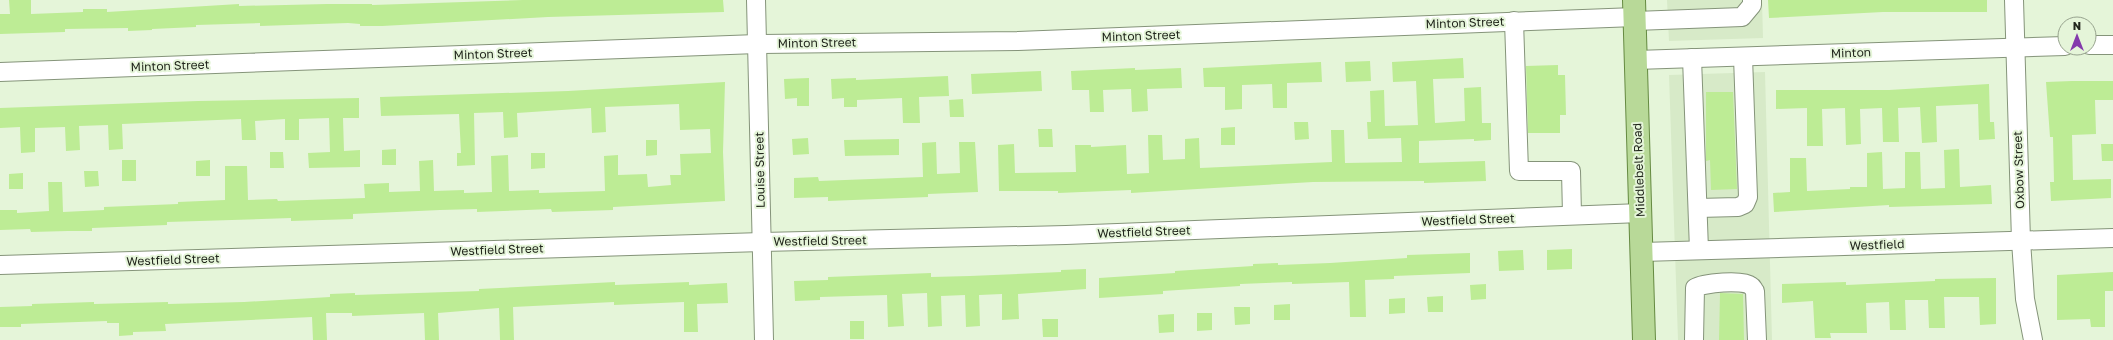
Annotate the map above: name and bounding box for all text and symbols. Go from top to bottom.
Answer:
street label: Minton Street [1425,14,1505,31]
north arrow [2057,16,2097,56]
text: N [2073,19,2081,32]
street label: Minton Street [1101,27,1181,44]
street label: Minton Street [778,34,857,51]
street label: Minton [1831,44,1871,61]
street label: Minton Street [453,45,533,62]
street label: Minton Street [130,57,210,74]
street label: Middlebelt Road [1629,123,1648,217]
street label: Oxbow Street [2010,131,2027,209]
street label: Louise Street [751,132,768,208]
street label: Westfield Street [1421,210,1515,229]
street label: Westfield Street [1097,222,1191,241]
street label: Westfield Street [773,232,867,249]
street label: Westfield [1849,236,1905,253]
street label: Westfield Street [450,240,544,259]
street label: Westfield Street [126,250,220,269]

